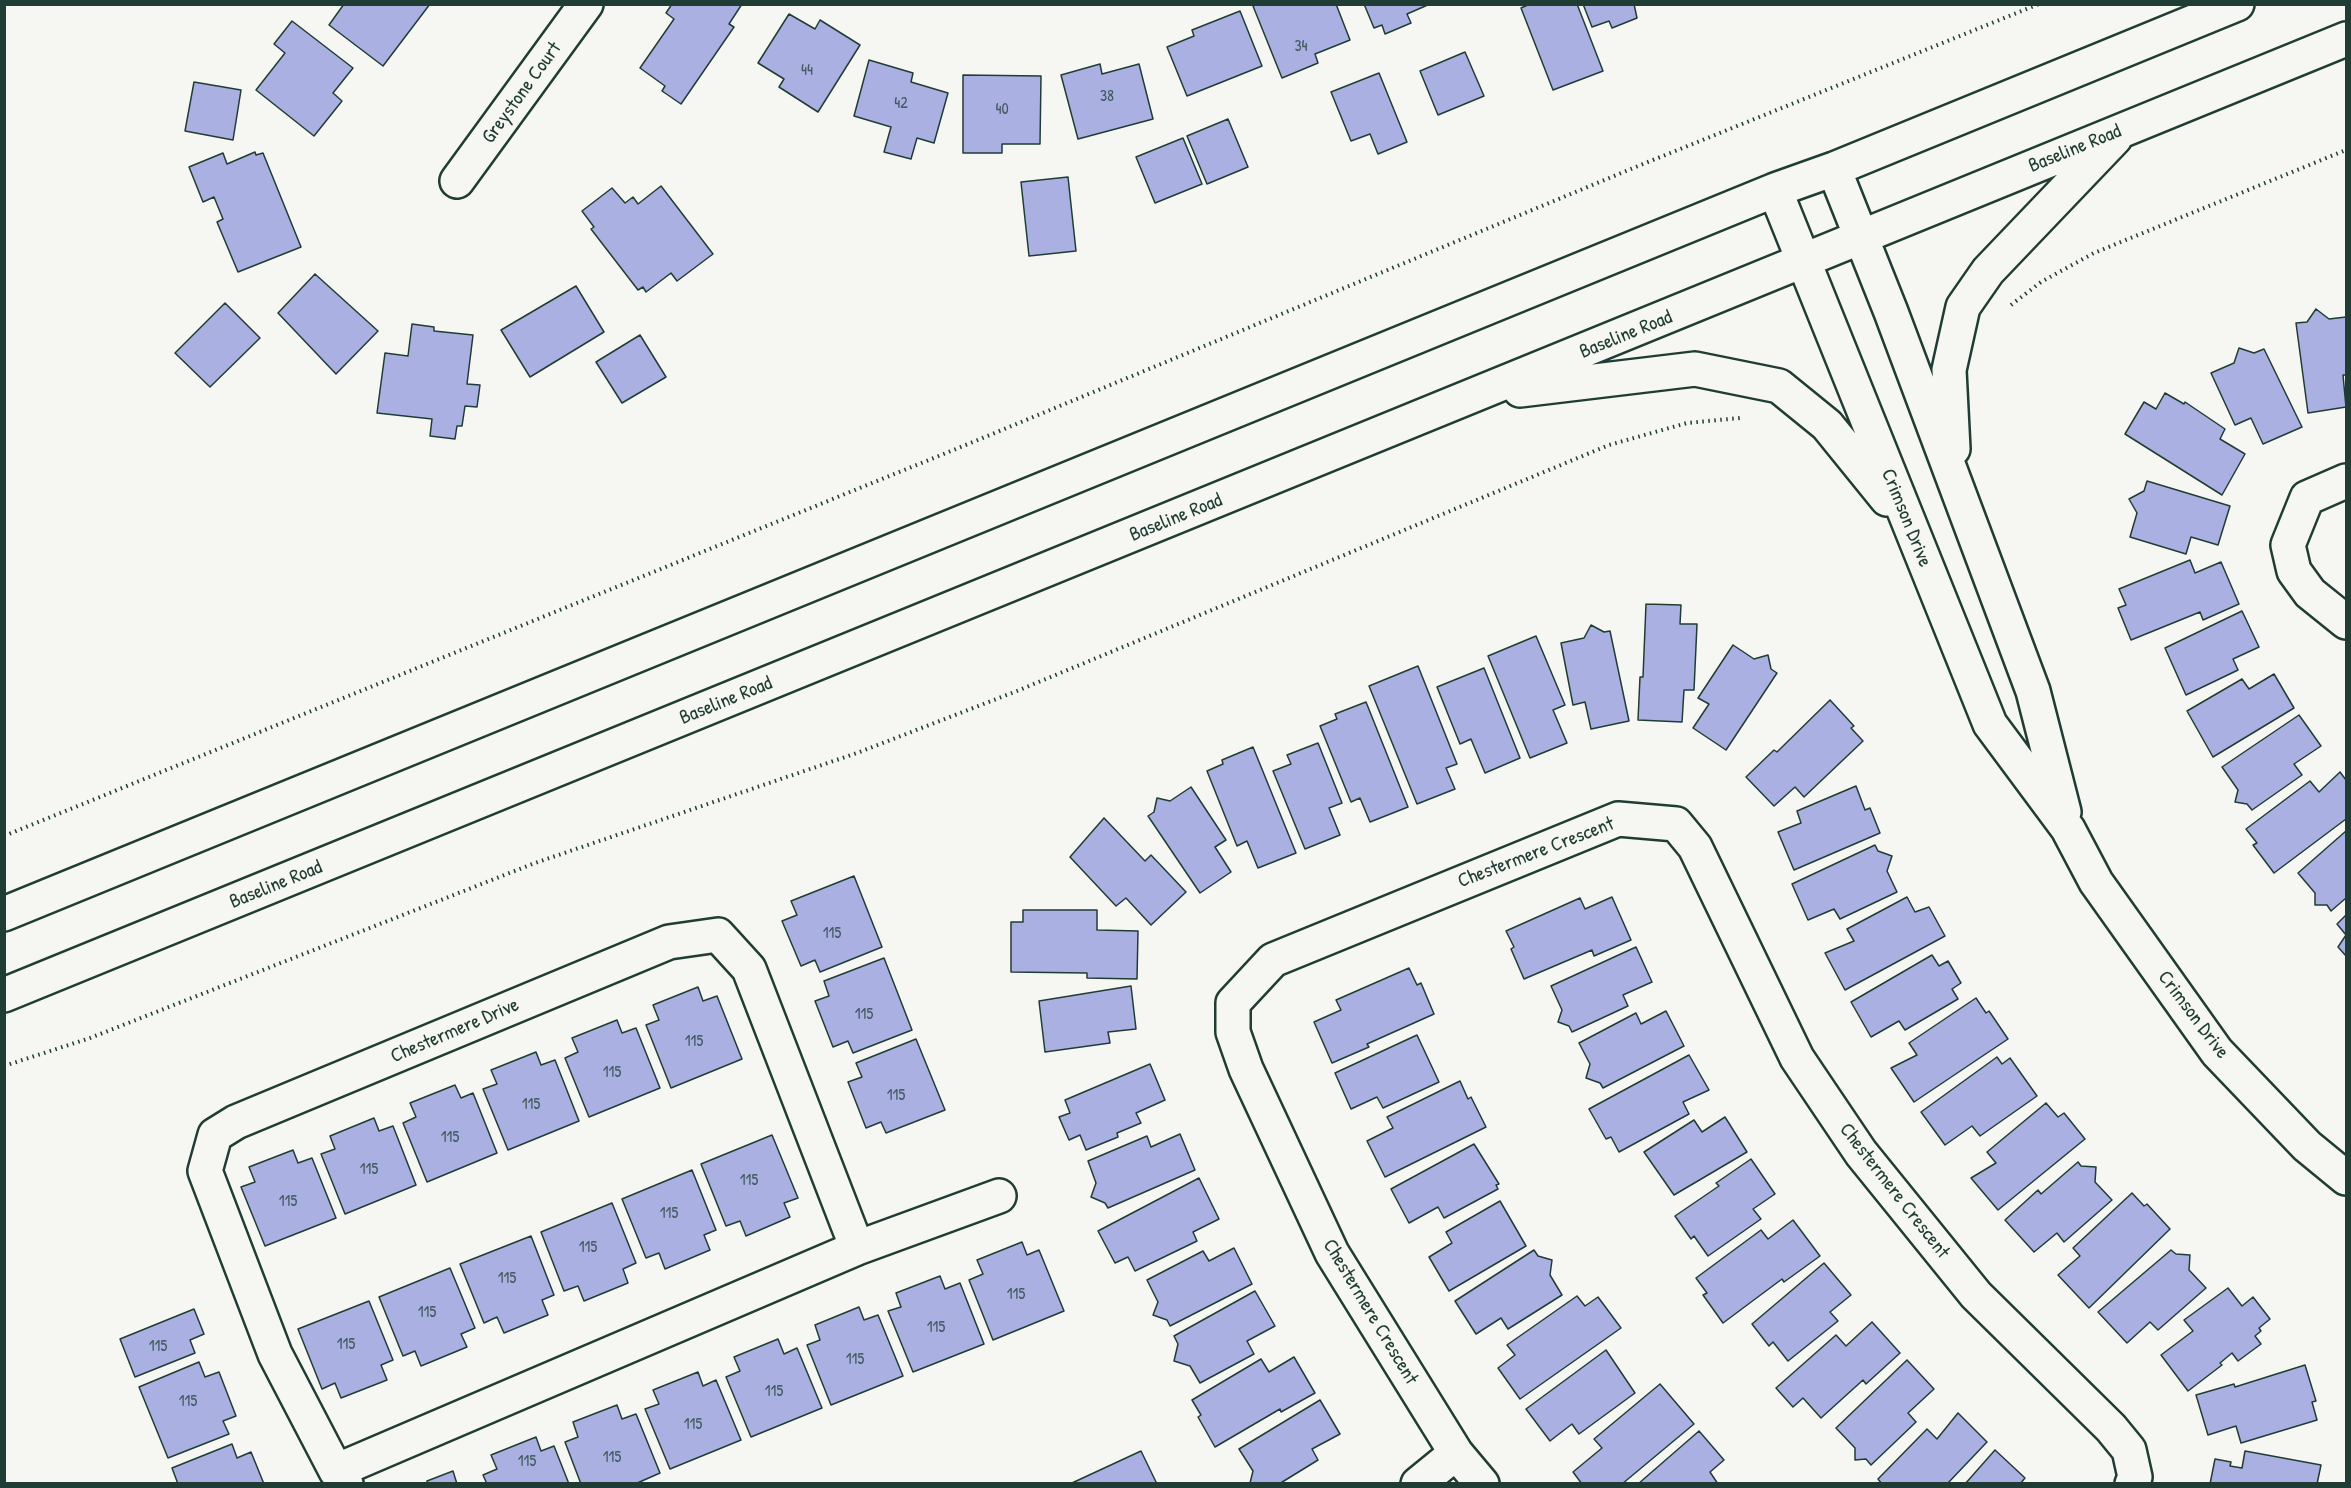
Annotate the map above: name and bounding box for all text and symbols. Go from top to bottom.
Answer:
house number: 34 [1294,37,1308,57]
street label: Greystone Court [477,38,567,148]
house number: 44 [801,61,813,81]
house number: 38 [1100,87,1114,107]
house number: 42 [894,94,908,114]
house number: 40 [995,100,1009,120]
street label: Baseline Road [2025,120,2125,178]
street label: Baseline Road [1576,306,1676,364]
street label: Crimson Drive [1875,465,1937,571]
street label: Baseline Road [1126,489,1226,547]
street label: Baseline Road [676,672,776,730]
street label: Chestermere Crescent [1455,812,1617,894]
street label: Baseline Road [226,856,326,914]
house number: 115 [823,924,841,944]
street label: Crimson Drive [2152,966,2234,1064]
street label: Chestermere Drive [387,993,523,1069]
house number: 115 [855,1005,873,1025]
house number: 115 [685,1032,703,1052]
house number: 115 [603,1063,621,1083]
house number: 115 [887,1086,905,1106]
house number: 115 [522,1095,540,1115]
street label: Chestermere Crescent [1834,1118,1954,1264]
house number: 115 [441,1128,459,1148]
house number: 115 [360,1160,378,1180]
house number: 115 [740,1171,758,1191]
house number: 115 [279,1192,297,1212]
house number: 115 [660,1204,678,1224]
street label: Chestermere Crescent [1317,1235,1423,1389]
house number: 115 [579,1238,597,1258]
house number: 115 [498,1269,516,1289]
house number: 115 [1007,1285,1025,1305]
house number: 115 [418,1303,436,1323]
house number: 115 [927,1318,945,1338]
house number: 115 [337,1335,355,1355]
house number: 115 [149,1337,167,1357]
house number: 115 [846,1350,864,1370]
house number: 115 [765,1382,783,1402]
house number: 115 [179,1392,197,1412]
house number: 115 [684,1415,702,1435]
house number: 115 [603,1448,621,1468]
house number: 115 [518,1452,536,1472]

